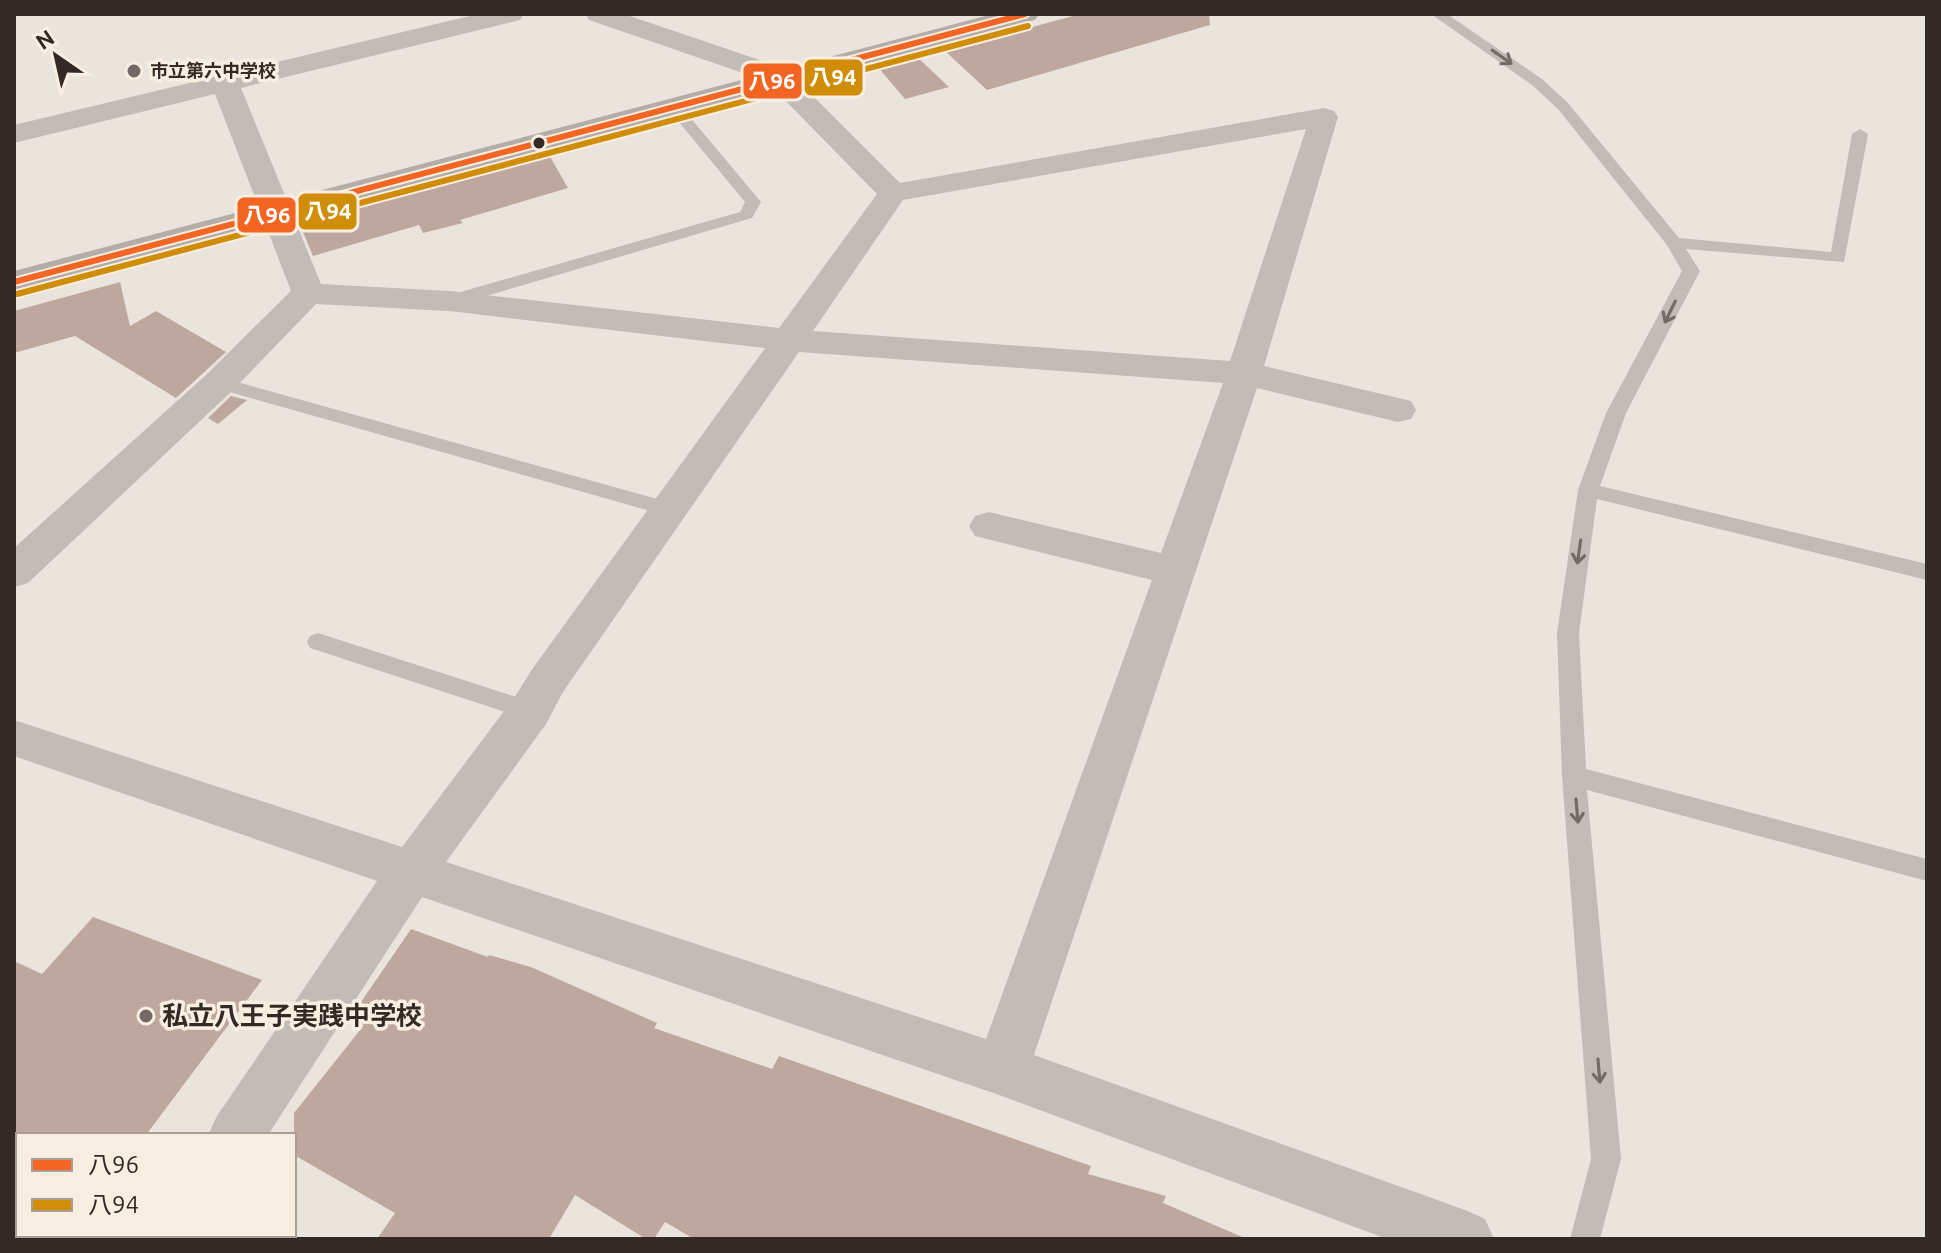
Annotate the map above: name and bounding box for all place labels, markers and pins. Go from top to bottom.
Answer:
place label: 市立第六中学校 [150,60,276,80]
marker: 市立第六中学校 [125,62,143,80]
unlabelled marker [531,135,547,151]
place label: 私立八王子実践中学校 [162,1001,422,1030]
marker: 私立八王子実践中学校 [137,1007,155,1025]

